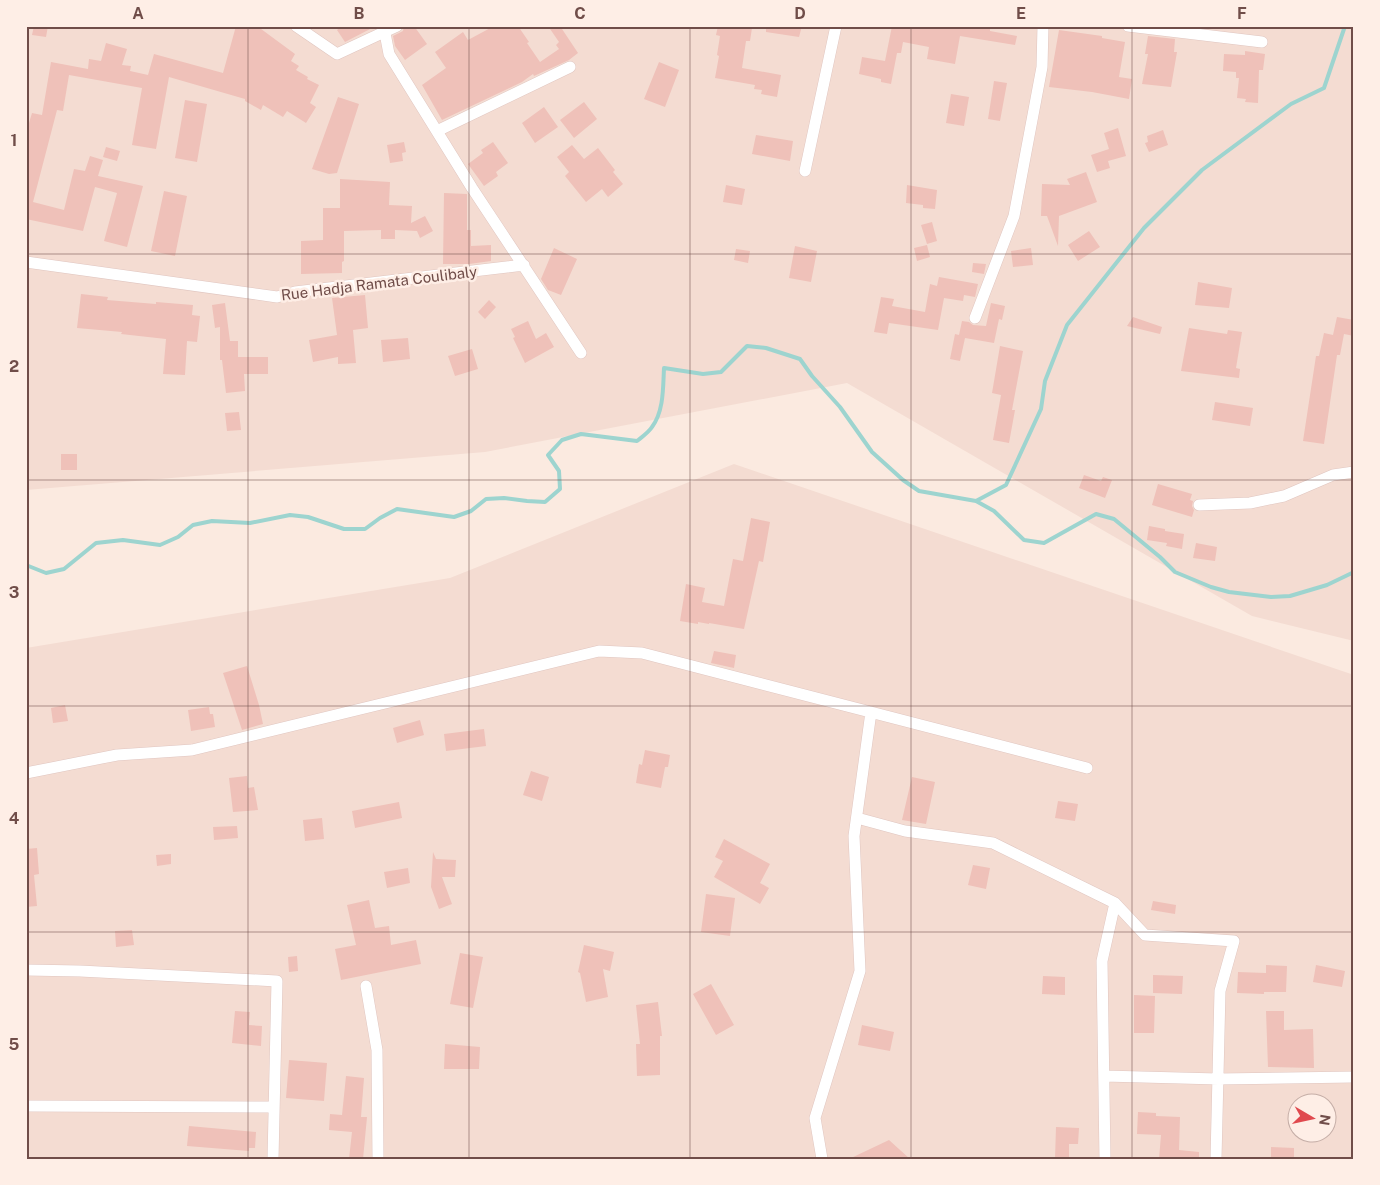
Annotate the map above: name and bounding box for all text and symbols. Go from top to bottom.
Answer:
text: A [132,4,144,23]
text: B [354,4,365,23]
text: C [574,4,586,23]
text: D [794,4,806,23]
text: E [1016,4,1026,23]
text: F [1237,4,1247,23]
text: 1 [11,131,17,150]
street label: Rue Hadja Ramata Coulibaly [280,263,478,303]
text: 2 [9,357,19,376]
text: 3 [9,583,19,602]
text: 4 [9,809,20,828]
text: 5 [9,1035,20,1054]
north arrow [1288,1092,1338,1142]
text: N [1316,1113,1334,1127]

